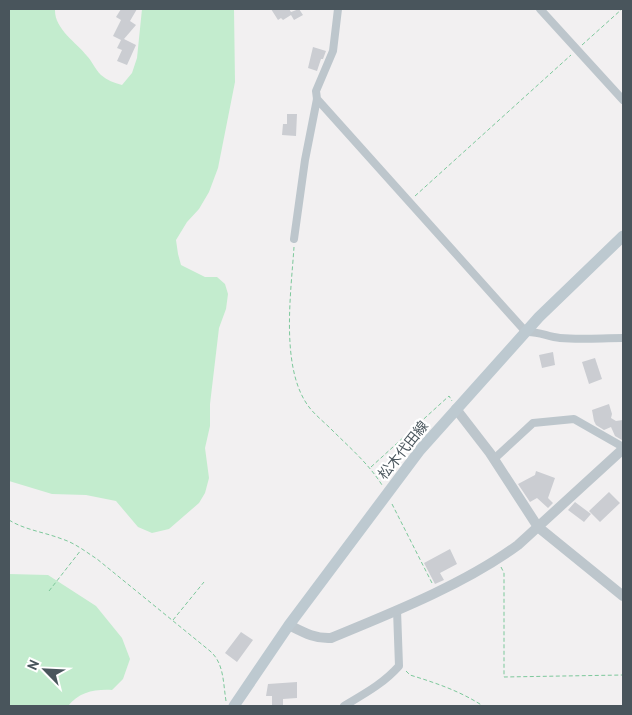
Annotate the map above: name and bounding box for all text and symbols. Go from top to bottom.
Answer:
street label: 松木代田線 [374,417,432,483]
north arrow [20,645,70,695]
text: N [23,657,43,673]

